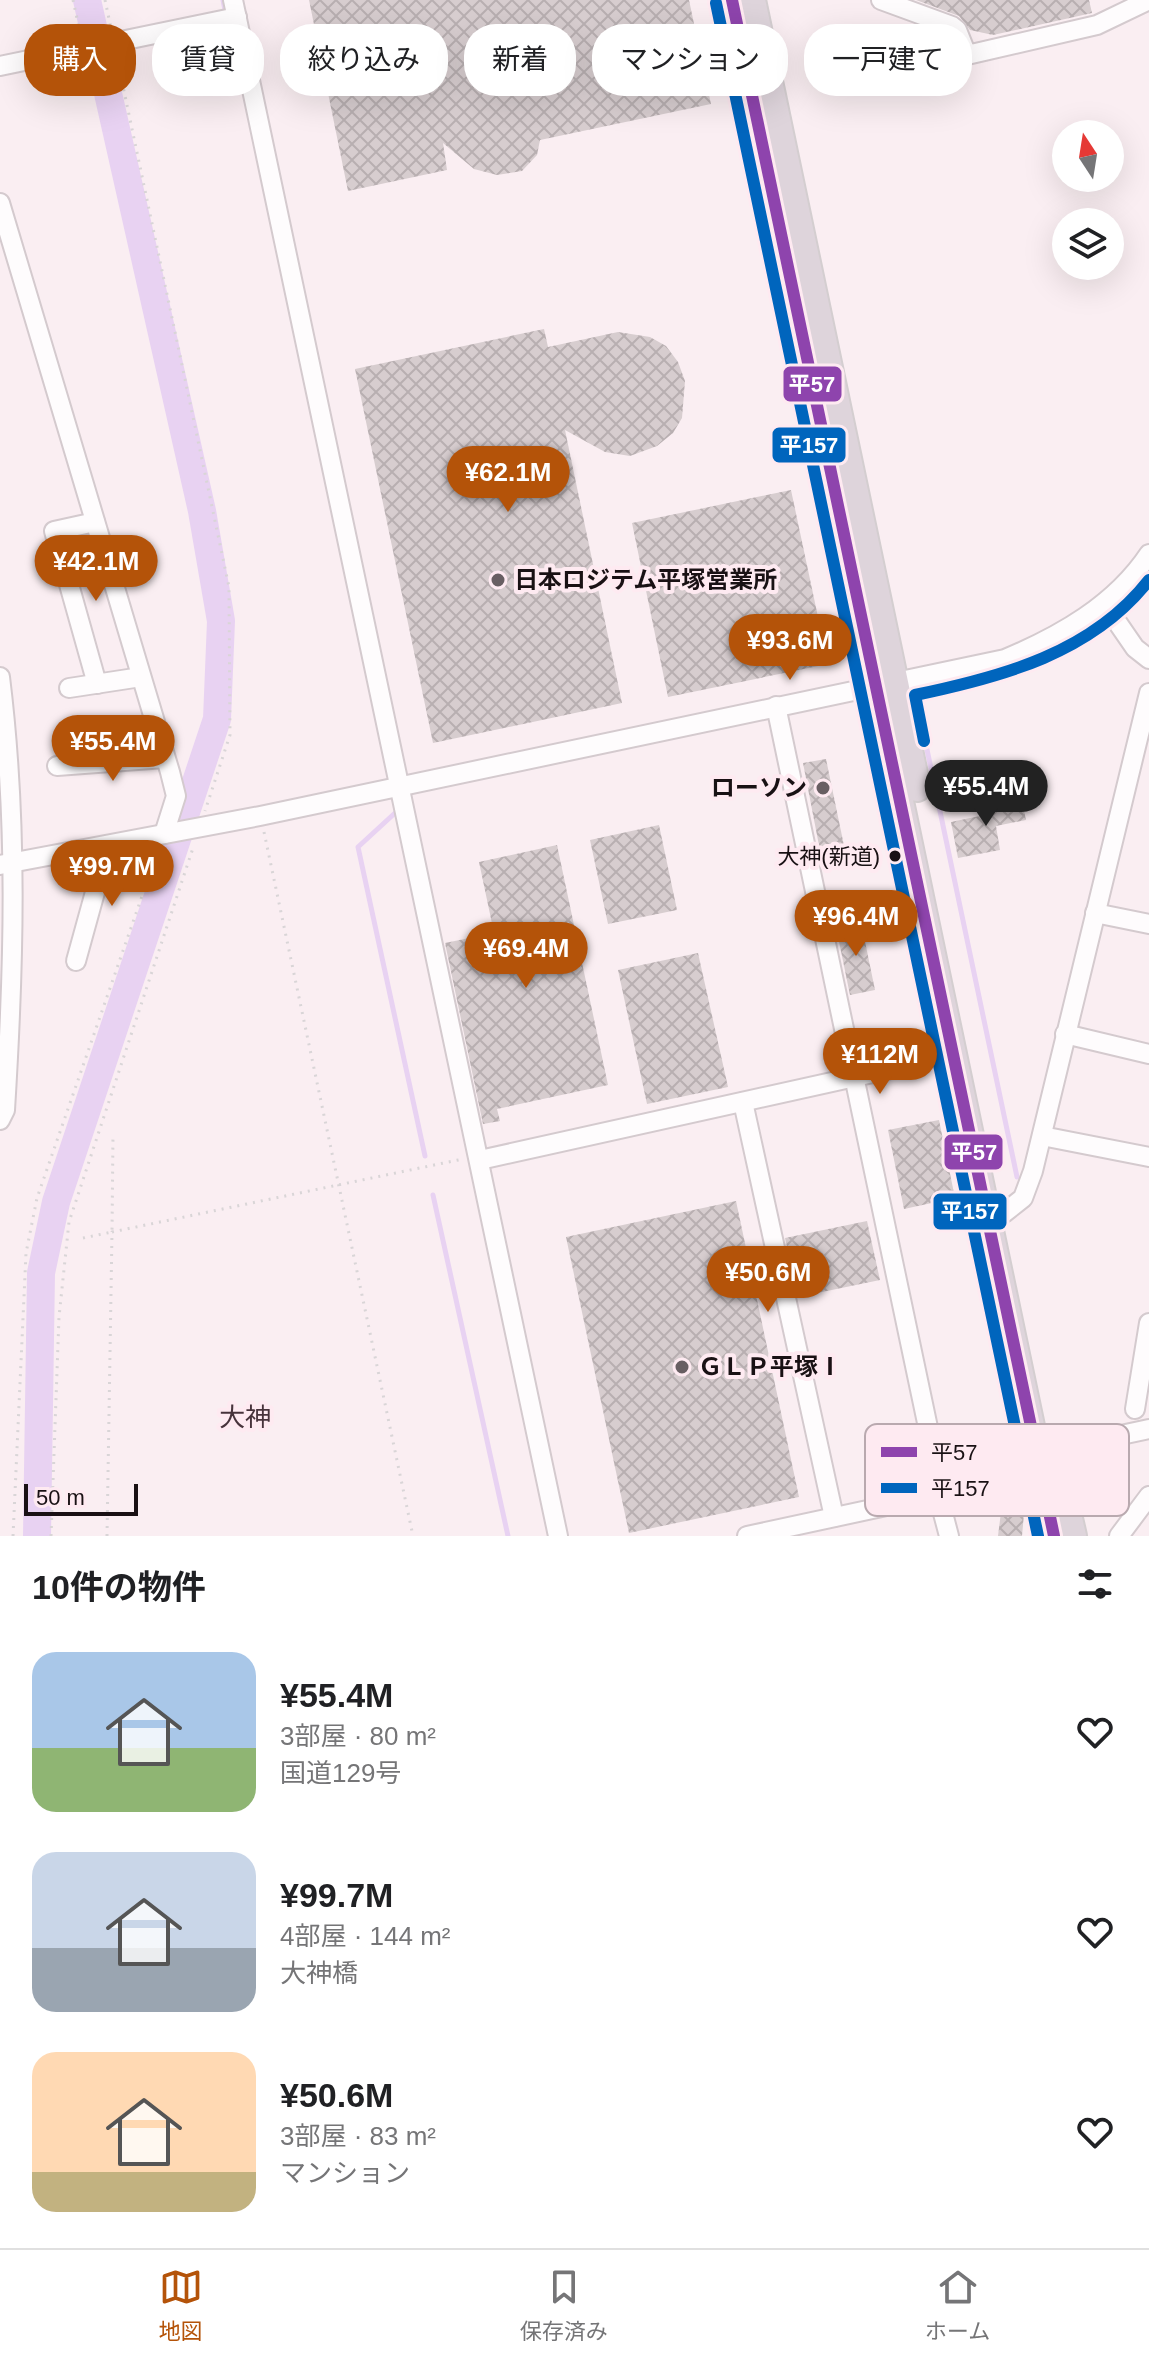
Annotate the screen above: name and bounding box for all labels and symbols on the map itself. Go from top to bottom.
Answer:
north arrow [1052,120,1124,192]
line badge: 平57 [782,365,843,403]
text: 平57 [789,372,835,397]
line badge: 平157 [771,426,847,464]
text: 平157 [780,433,838,458]
pin: ¥62.1M [443,446,573,514]
pin: ¥42.1M [31,535,161,603]
place label: 日本ロジテム平塚営業所 [514,566,777,593]
marker: 日本ロジテム平塚営業所 [489,571,507,589]
pin: ¥93.6M [725,614,855,682]
pin: ¥55.4M [48,715,178,783]
pin: ¥55.4M [921,760,1051,828]
place label: ローソン [711,774,807,801]
marker: ローソン [814,779,832,797]
pin: ¥99.7M [47,840,177,908]
place label: 大神(新道) [777,844,880,869]
marker: 大神(新道) [887,848,903,864]
pin: ¥96.4M [791,890,921,958]
pin: ¥69.4M [461,922,591,990]
pin: ¥112M [824,1028,936,1096]
line badge: 平57 [943,1133,1004,1171]
text: 平57 [951,1140,997,1165]
line badge: 平157 [932,1192,1008,1231]
text: 平157 [941,1199,999,1224]
pin: ¥50.6M [703,1246,833,1314]
place label: ＧＬＰ平塚Ⅰ [698,1353,842,1380]
marker: ＧＬＰ平塚Ⅰ [673,1358,691,1376]
district label: 大神 [219,1402,271,1432]
legend [865,1424,1129,1516]
text: 平57 [931,1440,977,1465]
text: 平157 [931,1476,990,1501]
scale bar [24,1480,138,1516]

